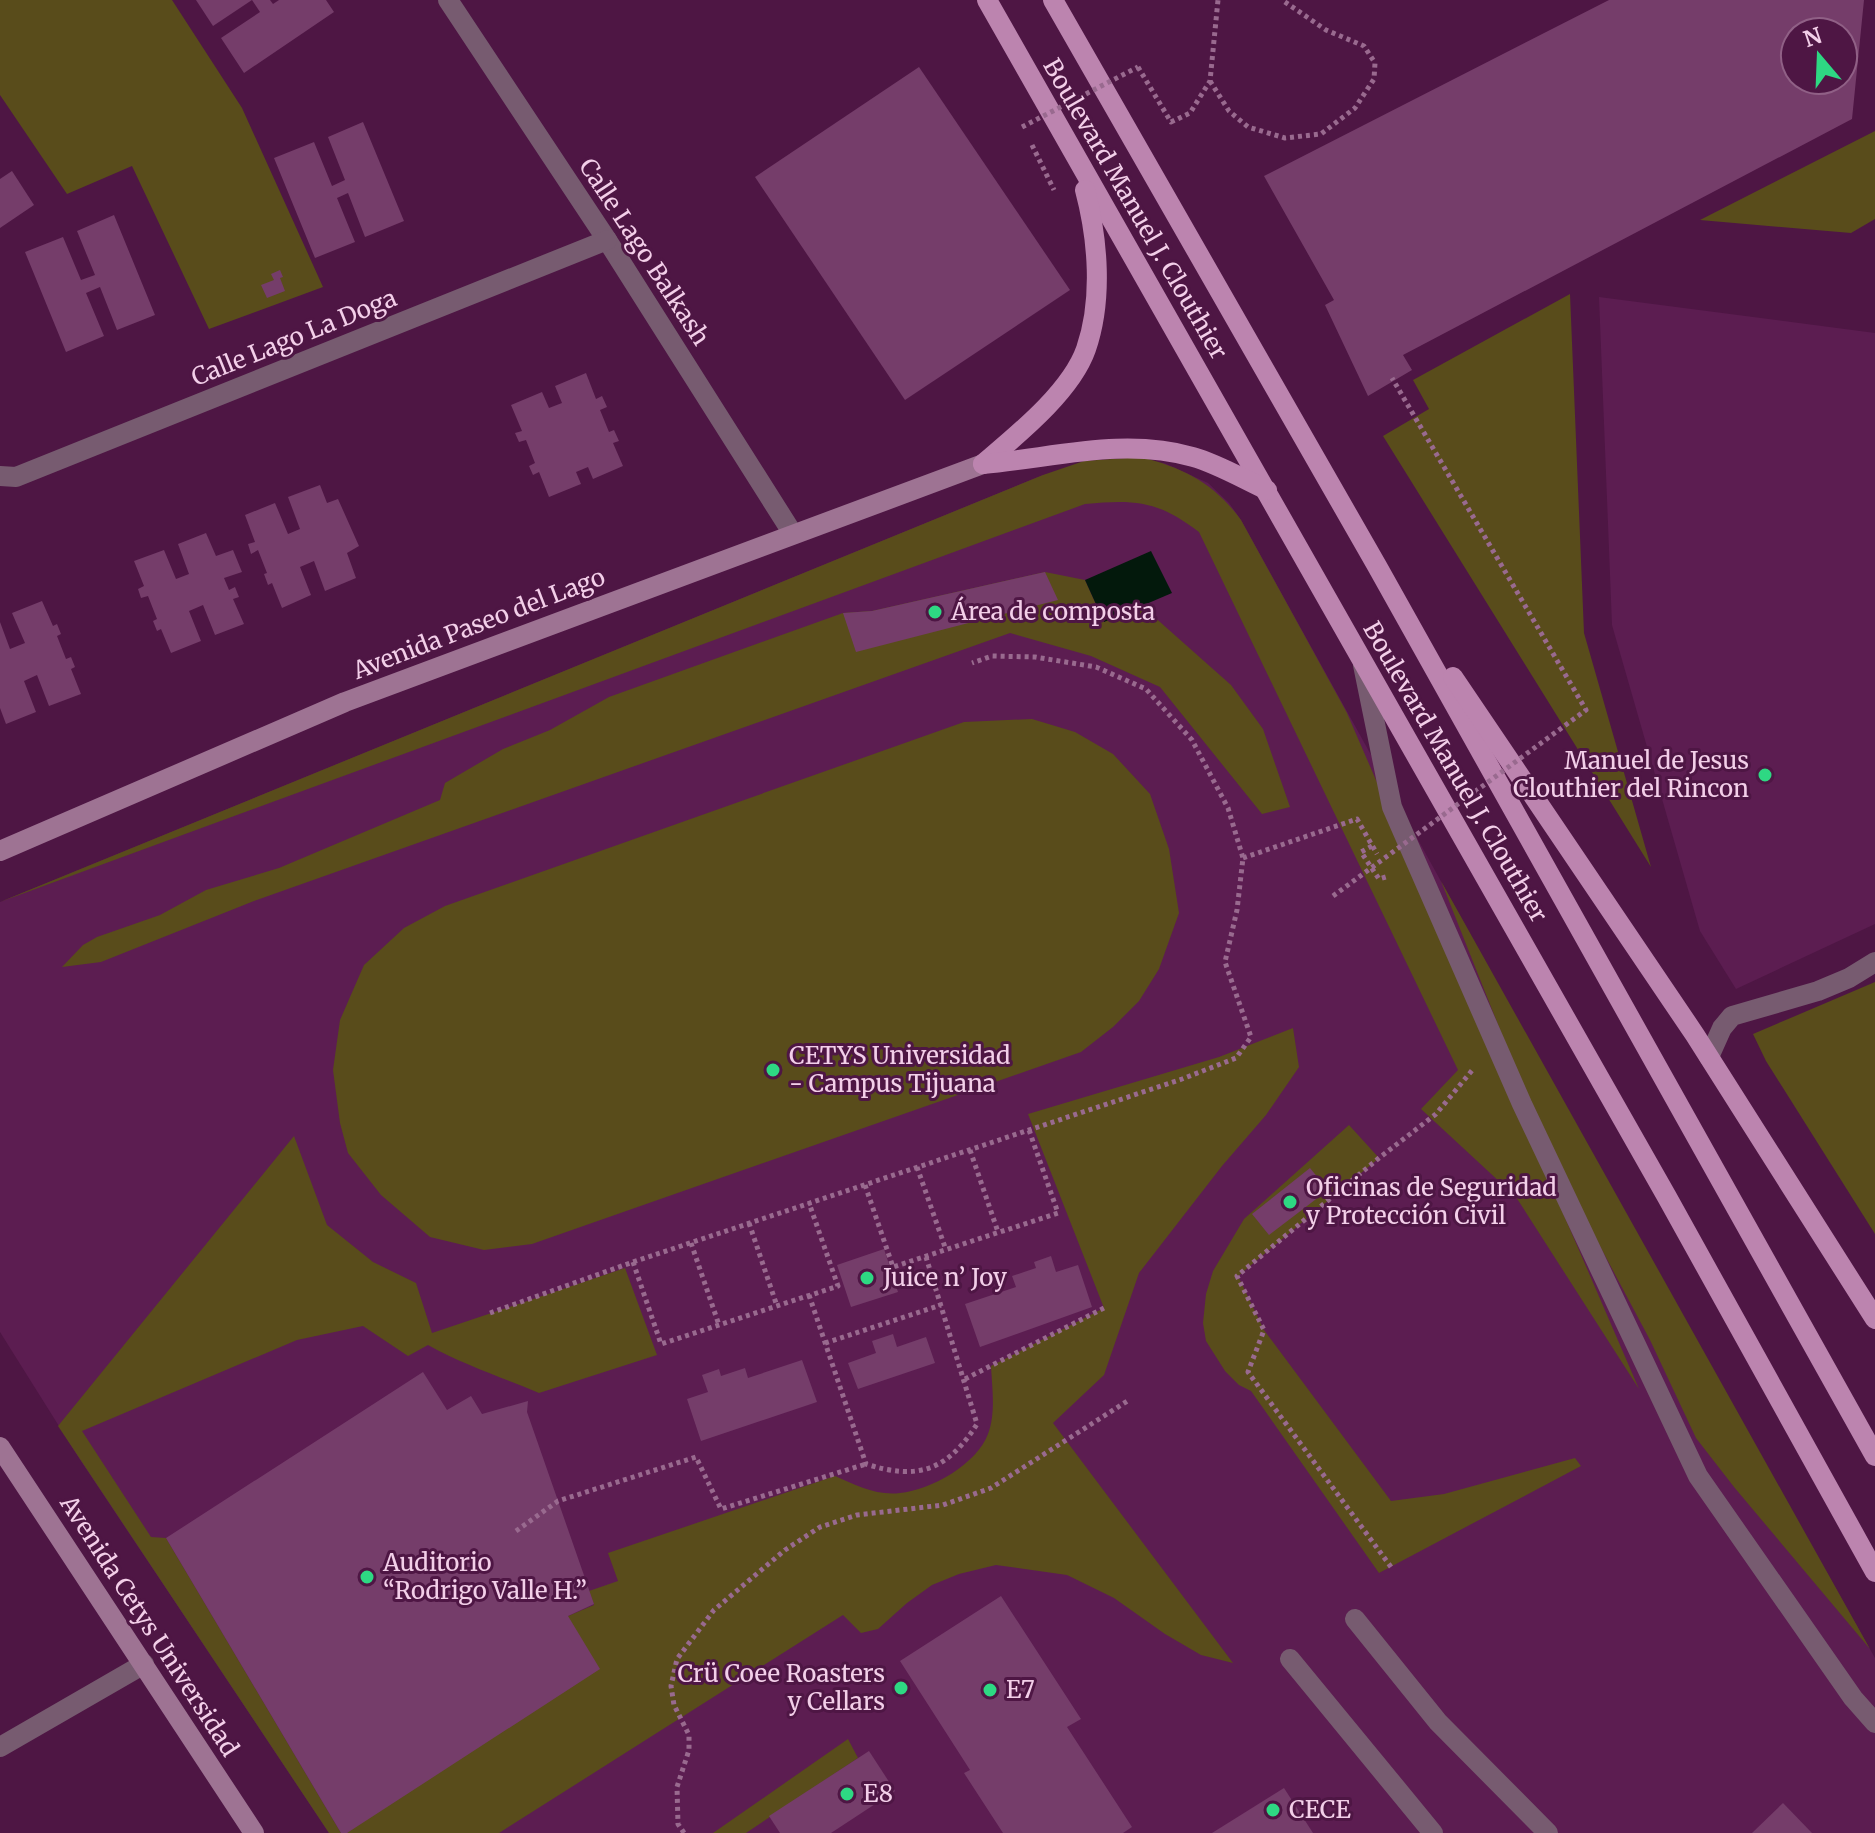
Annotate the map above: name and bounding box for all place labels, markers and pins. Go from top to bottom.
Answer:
place label: Área de composta [950,596,1155,627]
marker: Área de composta [926,603,944,621]
place label: Manuel de Jesus Clouthier del Rincon [1513,745,1749,804]
marker: Manuel de Jesus Clouthier del Rincon [1756,766,1774,784]
place label: CETYS Universidad - Campus Tijuana [789,1040,1010,1099]
marker: CETYS Universidad - Campus Tijuana [764,1061,782,1079]
place label: Oficinas de Seguridad y Protección Civil [1306,1172,1557,1231]
marker: Oficinas de Seguridad y Protección Civil [1281,1193,1299,1211]
place label: Juice n’ Joy [882,1262,1007,1293]
marker: Juice n’ Joy [858,1269,876,1287]
place label: Auditorio “Rodrigo Valle H.” [382,1547,587,1606]
marker: Auditorio “Rodrigo Valle H.” [358,1568,376,1586]
place label: Crü Coee Roasters y Cellars [677,1658,885,1717]
place label: E7 [1006,1674,1035,1705]
marker: Crü Coee Roasters y Cellars [892,1679,910,1697]
marker: E7 [981,1681,999,1699]
place label: E8 [863,1778,893,1809]
marker: E8 [838,1785,856,1803]
place label: CECE [1289,1794,1352,1825]
marker: CECE [1264,1801,1282,1819]

